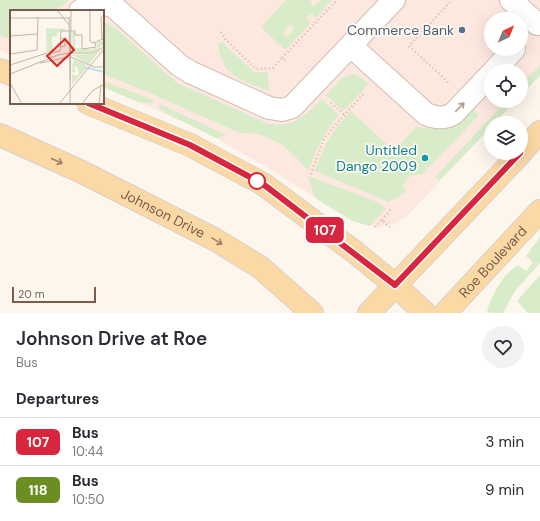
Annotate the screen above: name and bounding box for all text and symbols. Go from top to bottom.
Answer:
inset map [10,10,104,104]
north arrow [484,12,528,56]
map controls [484,12,528,160]
place label: Commerce Bank [347,21,454,39]
marker: Commerce Bank [457,25,467,35]
button: locate [484,64,528,108]
one-way arrow [455,102,465,112]
button: layers [484,116,528,160]
place label: Untitled Dango 2009 [336,141,417,175]
marker: Untitled Dango 2009 [420,153,430,163]
one-way arrow [50,158,62,165]
unlabelled marker [248,172,266,190]
street label: Johnson Drive [118,184,208,242]
line badge: 107 [302,217,348,243]
text: 107 [314,221,336,239]
street label: Roe Boulevard [455,222,531,302]
one-way arrow [211,237,223,245]
scale bar [12,285,96,304]
text: 20 m [18,287,44,301]
text: Johnson Drive at Roe [16,326,207,351]
button: heart [482,326,524,368]
text: Bus [16,354,38,371]
text: Departures [16,389,99,409]
text: Bus [72,423,99,443]
text: 3 min [486,432,524,452]
text: 107 [27,433,49,451]
text: 10:44 [72,443,103,460]
text: Bus [72,471,99,491]
text: 9 min [485,480,524,500]
text: 118 [28,481,48,499]
text: 10:50 [72,491,104,508]

